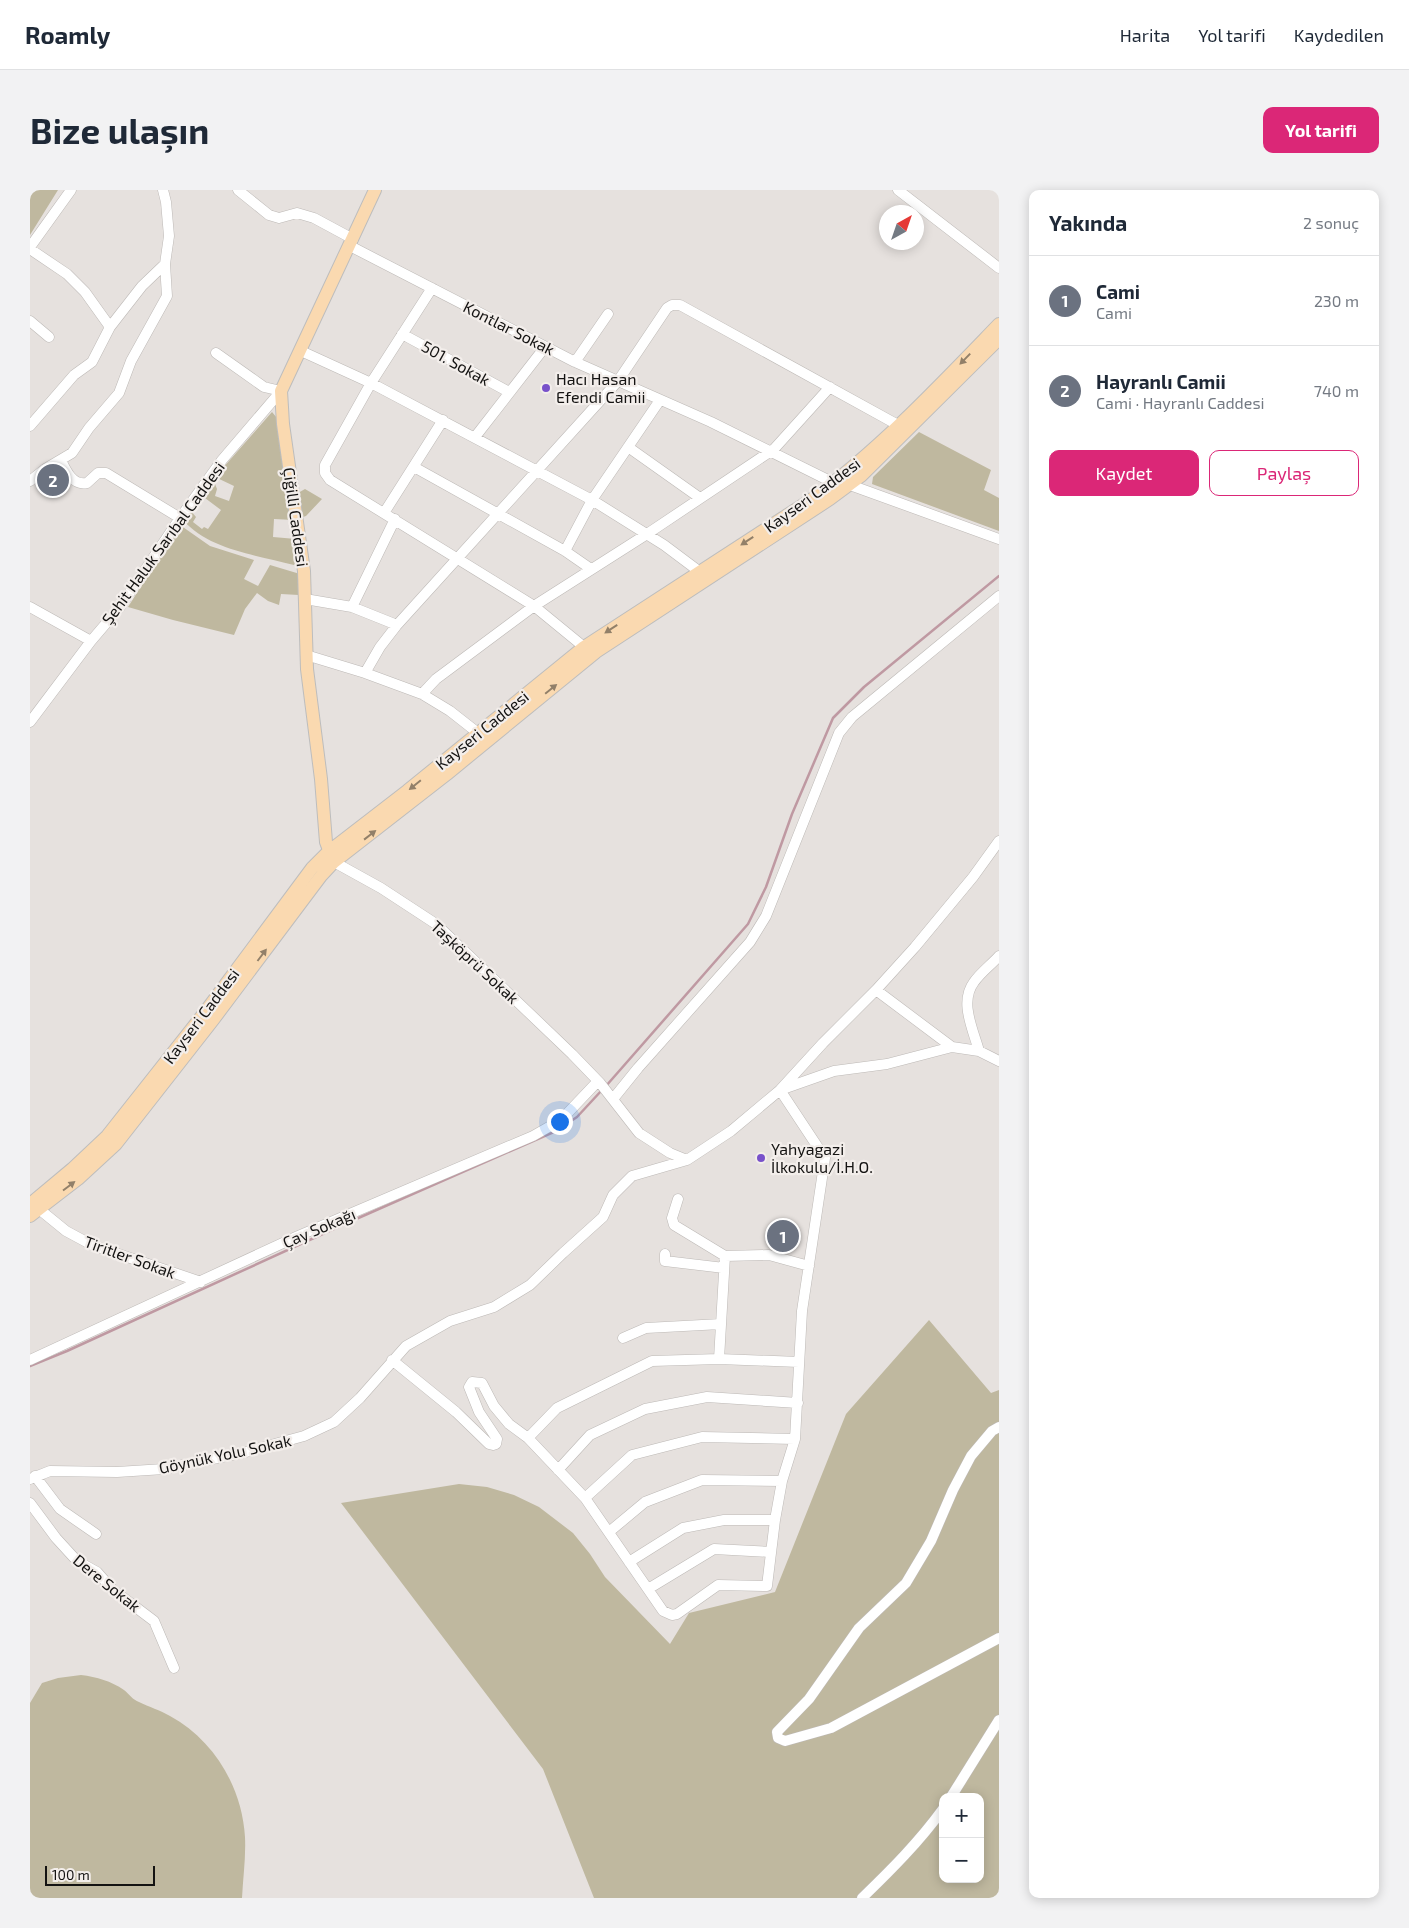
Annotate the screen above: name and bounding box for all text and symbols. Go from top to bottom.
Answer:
text: Roamly [25,20,110,49]
text: Harita [1120,24,1170,46]
text: Yol tarifi [1198,24,1266,46]
text: Kaydedilen [1294,24,1384,46]
button: Yol tarifi [1263,107,1379,153]
text: Bize ulaşın [30,109,209,151]
north arrow [879,205,924,250]
text: Yakında [1049,210,1127,235]
text: 2 sonuç [1303,213,1359,232]
text: Cami [1096,280,1140,303]
text: 1 [1062,291,1068,310]
text: 230 m [1314,291,1359,310]
street label: Kontlar Sokak [460,296,558,359]
text: Cami [1096,303,1132,322]
street label: 501. Sokak [419,336,494,389]
one-way arrow [959,352,971,364]
place label: Hacı Hasan Efendi Camii [556,369,645,406]
text: Hayranlı Camii [1096,370,1226,393]
text: 2 [1060,381,1070,400]
text: 740 m [1314,381,1359,400]
marker: Hacı Hasan Efendi Camii [540,382,552,394]
text: Cami · Hayranlı Caddesi [1096,393,1265,412]
button: Kaydet [1049,450,1199,496]
button: Paylaş [1209,450,1359,496]
street label: Kayseri Caddesi [760,453,864,536]
street label: Şehit Haluk Sarıbal Caddesi [97,458,229,628]
pin: 2 [37,461,69,499]
street label: Çiğilli Caddesi [279,466,313,568]
one-way arrow [741,536,754,546]
one-way arrow [604,625,618,634]
one-way arrow [544,683,557,694]
street label: Kayseri Caddesi [431,686,532,773]
one-way arrow [409,779,422,790]
one-way arrow [363,829,376,840]
street label: Taşköprü Sokak [427,916,523,1008]
one-way arrow [257,948,267,962]
street label: Kayseri Caddesi [159,964,243,1067]
your location [547,1109,573,1135]
place label: Yahyagazi İlkokulu/İ.H.O. [771,1139,873,1176]
marker: Yahyagazi İlkokulu/İ.H.O. [755,1152,767,1164]
one-way arrow [62,1181,75,1192]
street label: Çay Sokağı [279,1204,359,1252]
pin: 1 [767,1217,799,1255]
street label: Tiritler Sokak [82,1231,178,1282]
street label: Göynük Yolu Sokak [157,1430,293,1477]
street label: Dere Sokak [70,1550,145,1615]
map controls [939,1793,984,1883]
button: + [939,1793,984,1838]
button: − [939,1838,984,1883]
scale bar [45,1863,155,1886]
text: 100 m [52,1866,90,1883]

